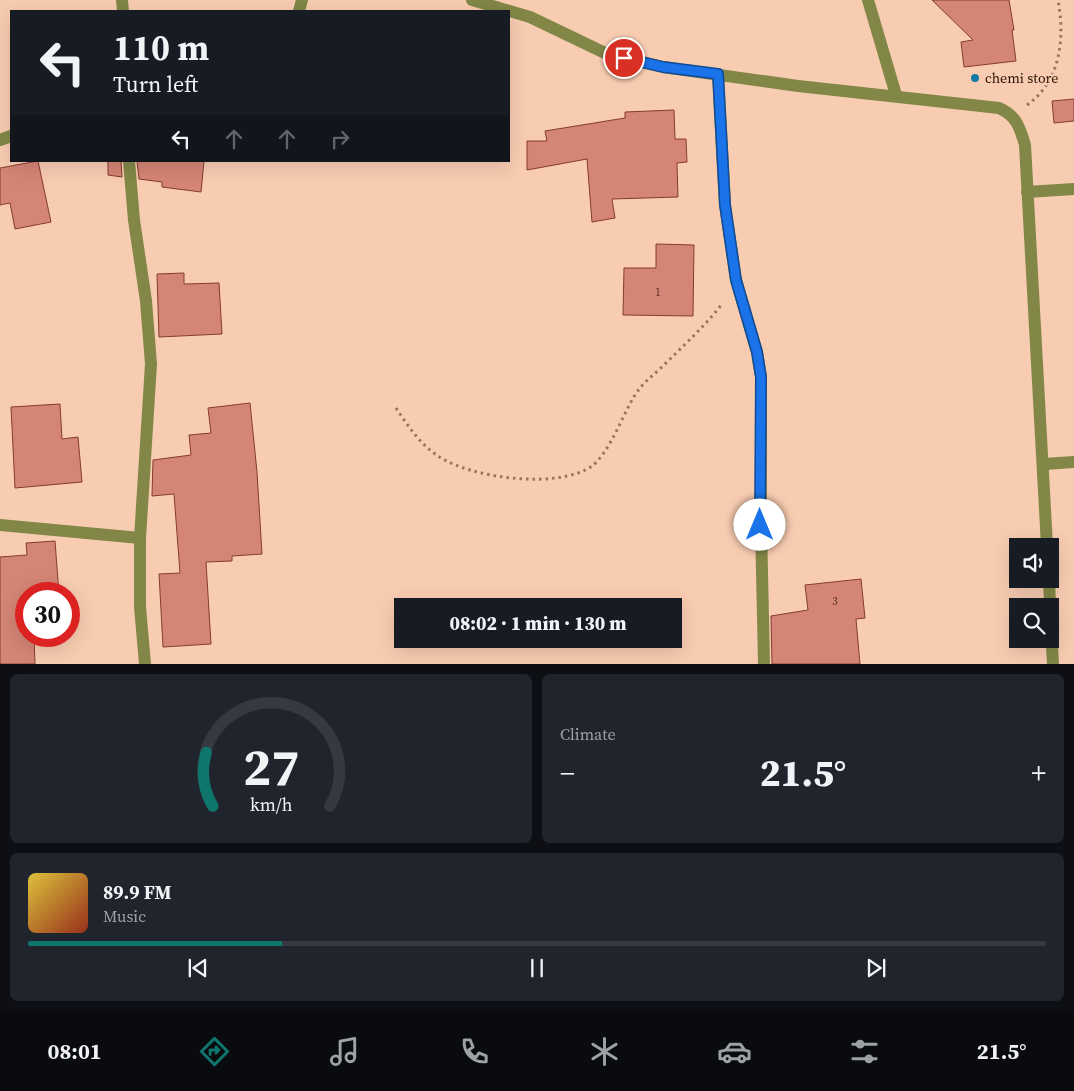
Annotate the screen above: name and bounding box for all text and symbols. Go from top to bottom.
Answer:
text: 110 m [113,24,209,72]
icon: left [30,30,95,95]
pin [603,37,645,79]
icon: arrive [610,44,638,72]
place label: chemi store [985,68,1059,88]
text: Turn left [113,69,198,99]
marker: chemi store [969,72,981,84]
icon: left [167,125,195,153]
icon: ahead [220,125,248,153]
icon: ahead [273,125,301,153]
icon: right [326,125,354,153]
house number: 1 [655,285,661,300]
position arrow [733,498,785,550]
map controls [1009,538,1059,648]
button: sound [1009,538,1059,588]
speed limit sign: 30 [15,582,80,647]
house number: 3 [832,594,838,609]
button: search [1009,598,1059,648]
text: 08:02 · 1 min · 130 m [449,610,627,636]
text: Climate [560,723,616,745]
text: 27 [243,731,299,802]
text: 21.5° [760,747,846,799]
text: − [560,754,575,792]
text: + [1031,754,1046,792]
text: km/h [250,792,293,817]
text: 89.9 FM [103,879,172,905]
text: Music [103,905,146,927]
icon: previous [184,954,212,982]
icon: pause [523,954,551,982]
icon: next [862,954,890,982]
icon: directions [197,1034,232,1069]
icon: music [327,1034,362,1069]
icon: phone [457,1034,492,1069]
icon: climate [587,1034,622,1069]
icon: car [717,1034,752,1069]
icon: filters [847,1034,882,1069]
text: 08:01 [48,1036,102,1066]
text: 21.5° [977,1036,1026,1066]

